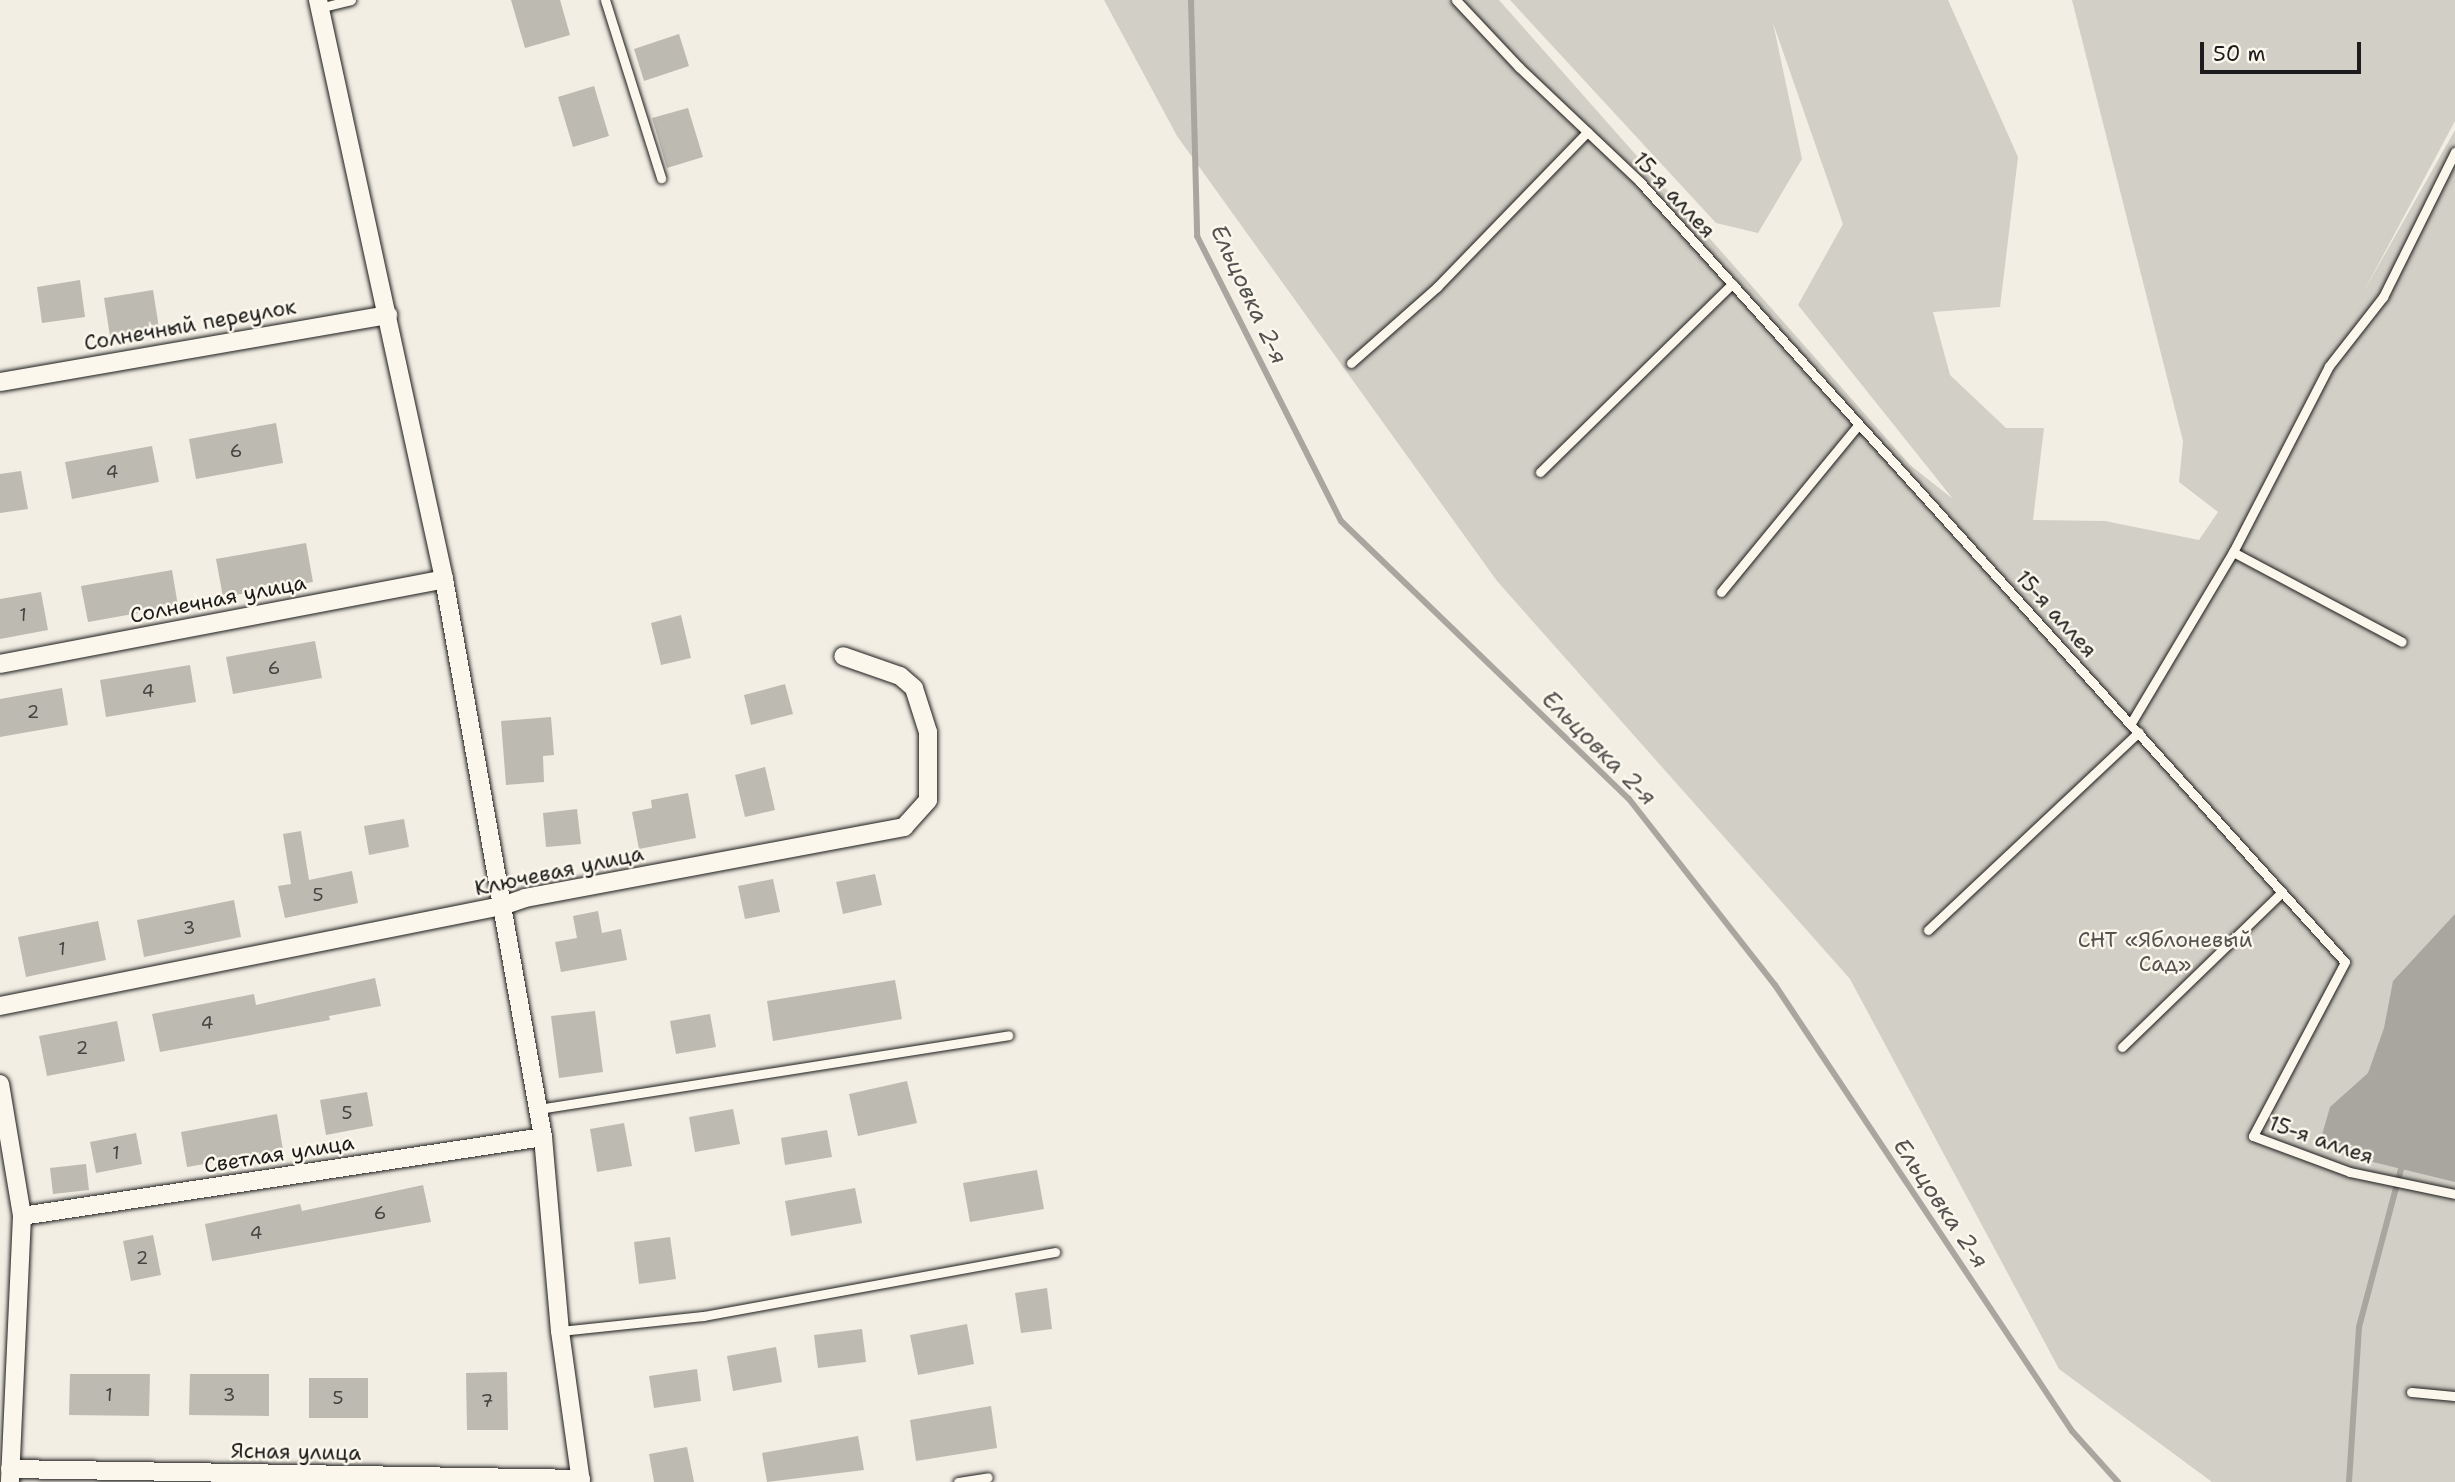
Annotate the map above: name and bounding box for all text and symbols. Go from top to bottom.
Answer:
scale bar [2203,28,2364,72]
text: 50 m [2213,40,2266,68]
street label: 15-я аллея [1628,147,1720,243]
water label: Ельцовка 2-я [1205,220,1293,368]
street label: Солнечный переулок [82,294,298,356]
house number: 6 [230,440,242,462]
house number: 4 [106,461,118,483]
street label: 15-я аллея [2010,565,2102,663]
street label: Солнечная улица [128,570,308,628]
house number: 1 [19,604,27,626]
house number: 6 [268,657,280,679]
house number: 4 [142,680,154,702]
water label: Ельцовка 2-я [1536,685,1662,811]
house number: 2 [27,701,39,723]
street label: Ключевая улица [472,841,646,901]
house number: 5 [312,884,324,906]
house number: 3 [183,917,195,939]
park label: СНТ «Яблоневый Сад» [2078,927,2252,977]
house number: 1 [58,938,66,960]
house number: 4 [201,1012,213,1034]
house number: 2 [76,1037,88,1059]
house number: 5 [341,1102,353,1124]
street label: 15-я аллея [2266,1110,2376,1170]
street label: Светлая улица [202,1130,356,1178]
water label: Ельцовка 2-я [1888,1133,1994,1273]
house number: 1 [112,1142,120,1164]
house number: 6 [374,1202,386,1224]
house number: 4 [250,1222,262,1244]
house number: 2 [136,1247,148,1269]
house number: 1 [105,1384,113,1406]
house number: 3 [223,1384,235,1406]
house number: 5 [332,1387,344,1409]
house number: 7 [481,1390,493,1412]
street label: Ясная улица [231,1438,361,1466]

